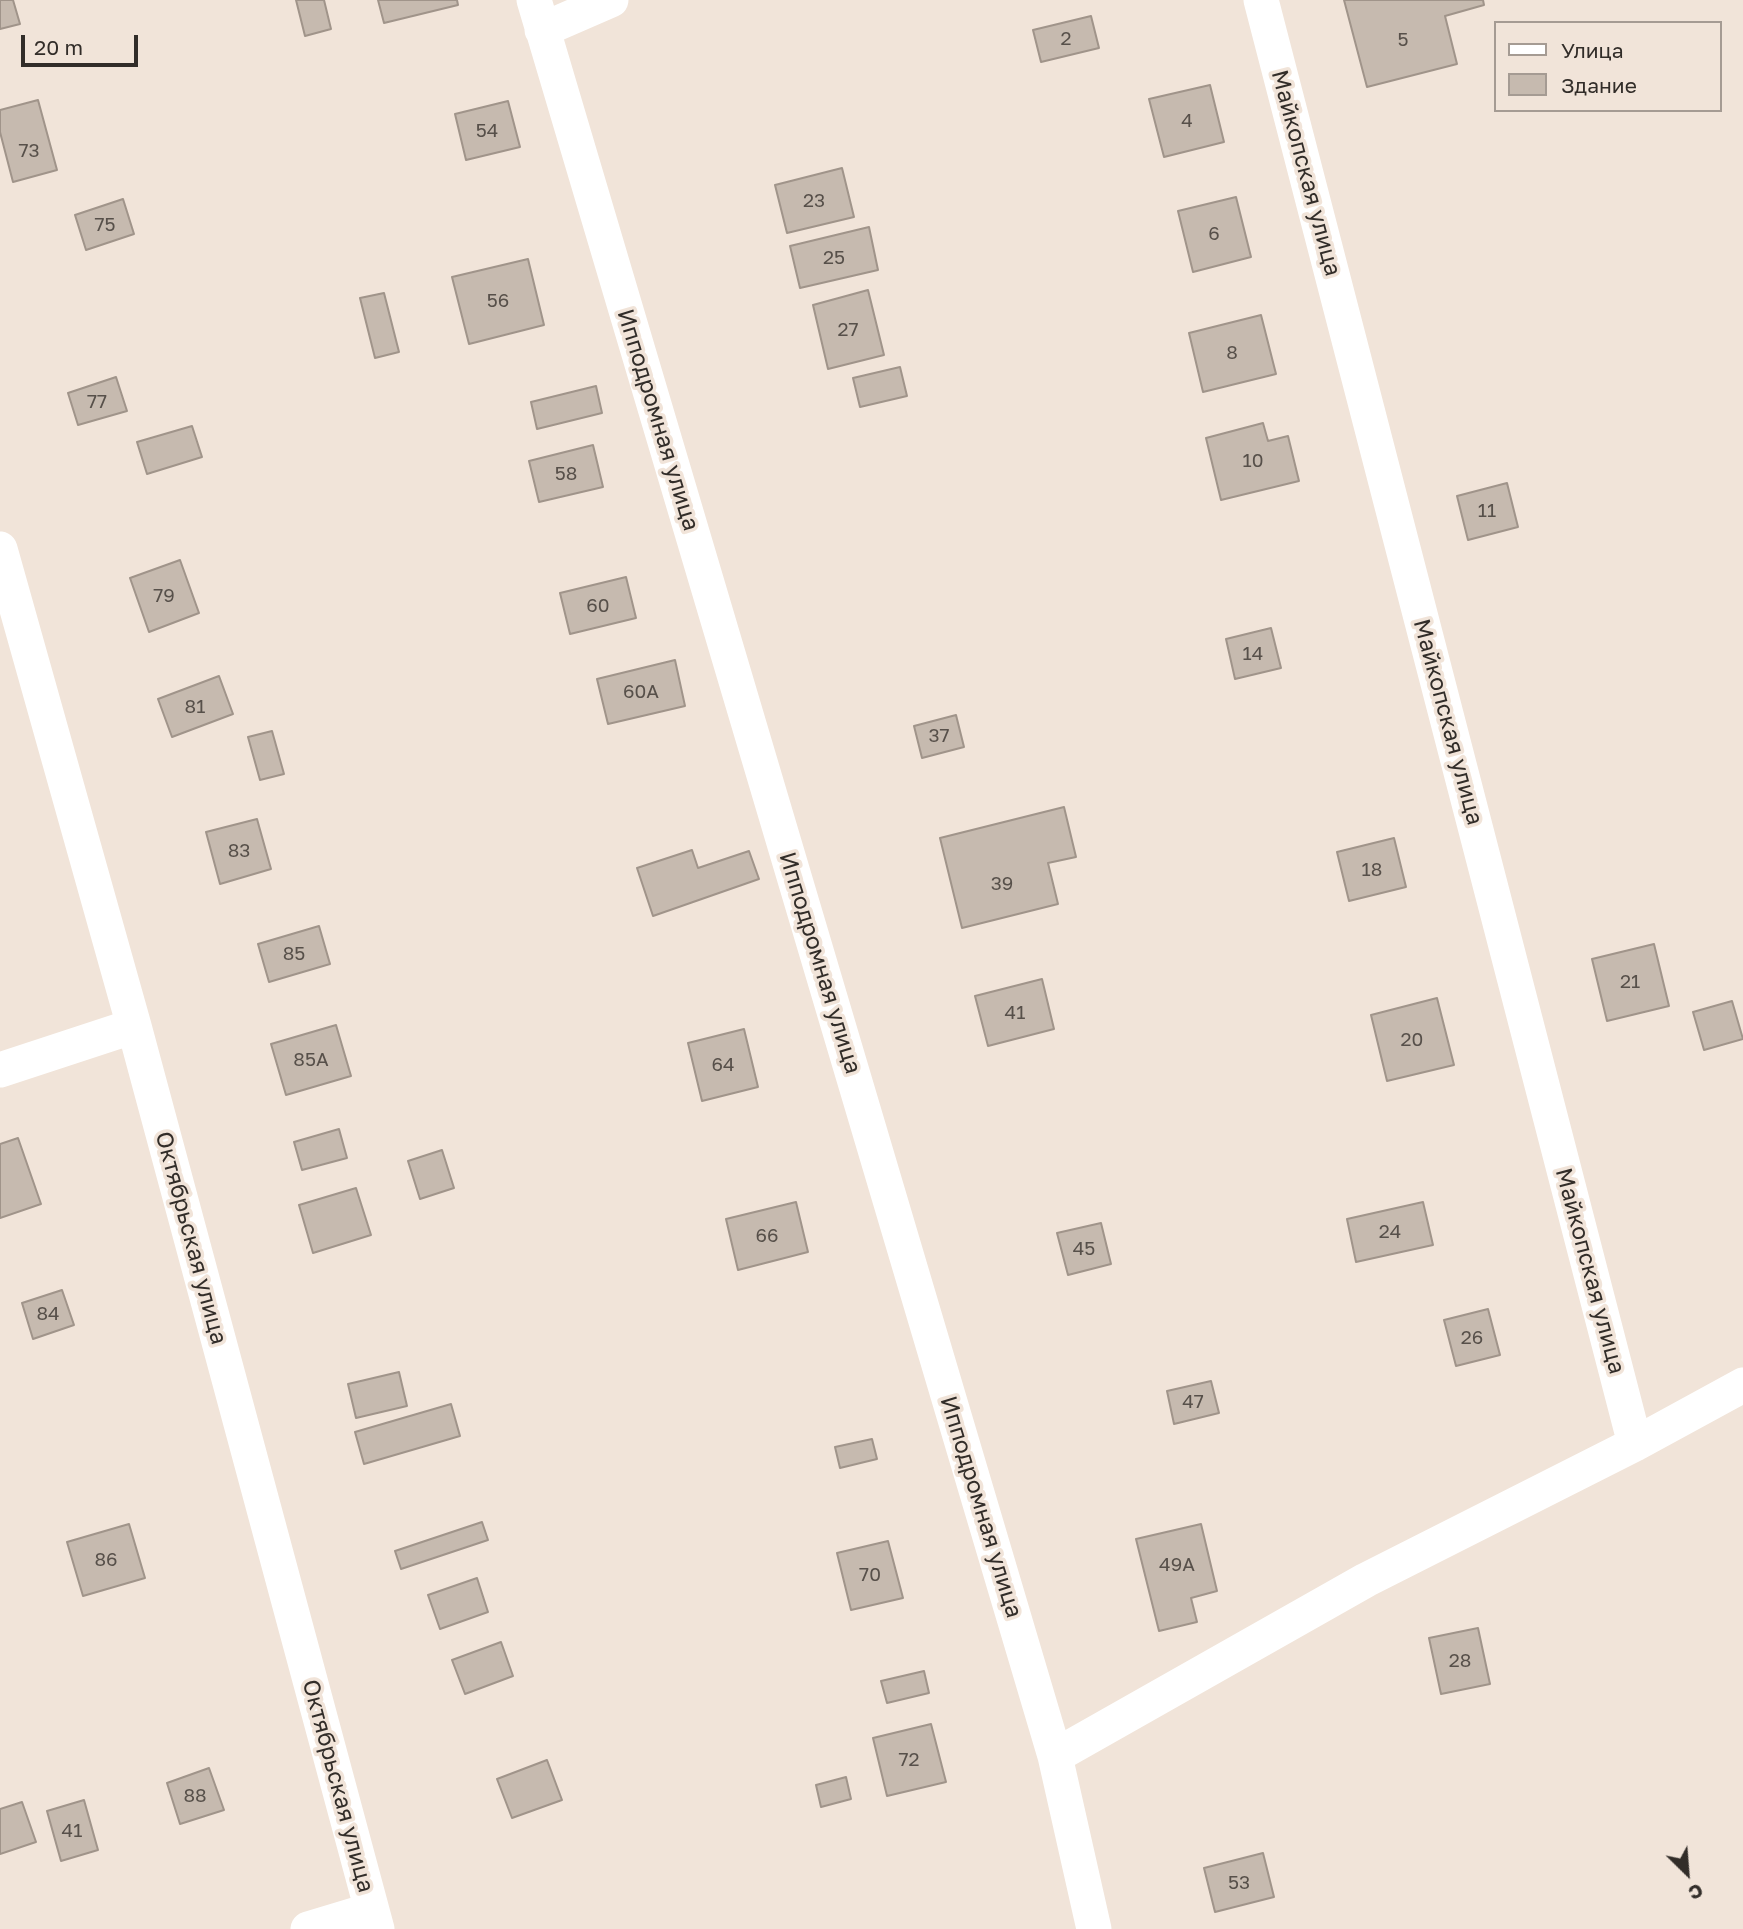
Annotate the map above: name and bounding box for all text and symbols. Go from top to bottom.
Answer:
scale bar [24,21,142,65]
legend [1494,21,1722,112]
house number: 2 [1060,28,1072,50]
house number: 5 [1397,29,1409,51]
text: 20 m [34,34,83,60]
text: Улица [1561,37,1624,63]
street label: Майкопская улица [1265,67,1347,279]
text: Здание [1561,72,1637,98]
house number: 4 [1181,110,1193,132]
house number: 54 [476,120,498,142]
house number: 73 [18,140,40,162]
house number: 23 [803,190,825,212]
house number: 75 [94,214,116,236]
house number: 6 [1208,223,1220,245]
house number: 25 [823,247,845,269]
house number: 56 [487,290,509,312]
street label: Ипподромная улица [611,306,705,534]
house number: 27 [837,319,859,341]
house number: 8 [1226,342,1238,364]
house number: 77 [87,391,107,413]
house number: 10 [1243,450,1263,472]
house number: 58 [555,463,577,485]
house number: 11 [1478,500,1496,522]
house number: 79 [153,585,175,607]
house number: 60 [586,595,610,617]
street label: Майкопская улица [1407,616,1489,828]
house number: 14 [1243,643,1263,665]
house number: 60А [623,681,659,703]
house number: 81 [185,696,205,718]
house number: 37 [928,725,950,747]
house number: 83 [228,840,250,862]
street label: Ипподромная улица [773,849,867,1077]
house number: 18 [1362,859,1382,881]
house number: 39 [991,873,1013,895]
house number: 85 [283,943,305,965]
house number: 21 [1620,971,1640,993]
house number: 41 [1005,1002,1025,1024]
house number: 20 [1401,1029,1423,1051]
house number: 85А [293,1049,329,1071]
house number: 64 [711,1054,735,1076]
street label: Октябрьская улица [149,1129,233,1347]
street label: Майкопская улица [1549,1165,1631,1377]
house number: 24 [1379,1221,1401,1243]
house number: 66 [756,1225,778,1247]
house number: 45 [1073,1238,1095,1260]
house number: 84 [36,1303,60,1325]
house number: 26 [1461,1327,1483,1349]
house number: 47 [1182,1391,1204,1413]
street label: Ипподромная улица [934,1393,1028,1621]
house number: 86 [94,1549,118,1571]
house number: 49А [1159,1554,1195,1576]
house number: 70 [859,1564,881,1586]
house number: 28 [1449,1650,1471,1672]
street label: Октябрьская улица [296,1677,380,1895]
house number: 72 [898,1749,920,1771]
house number: 88 [183,1785,207,1807]
house number: 41 [62,1820,82,1842]
north arrow [1652,1838,1722,1908]
house number: 53 [1228,1872,1250,1894]
text: С [1685,1879,1707,1906]

